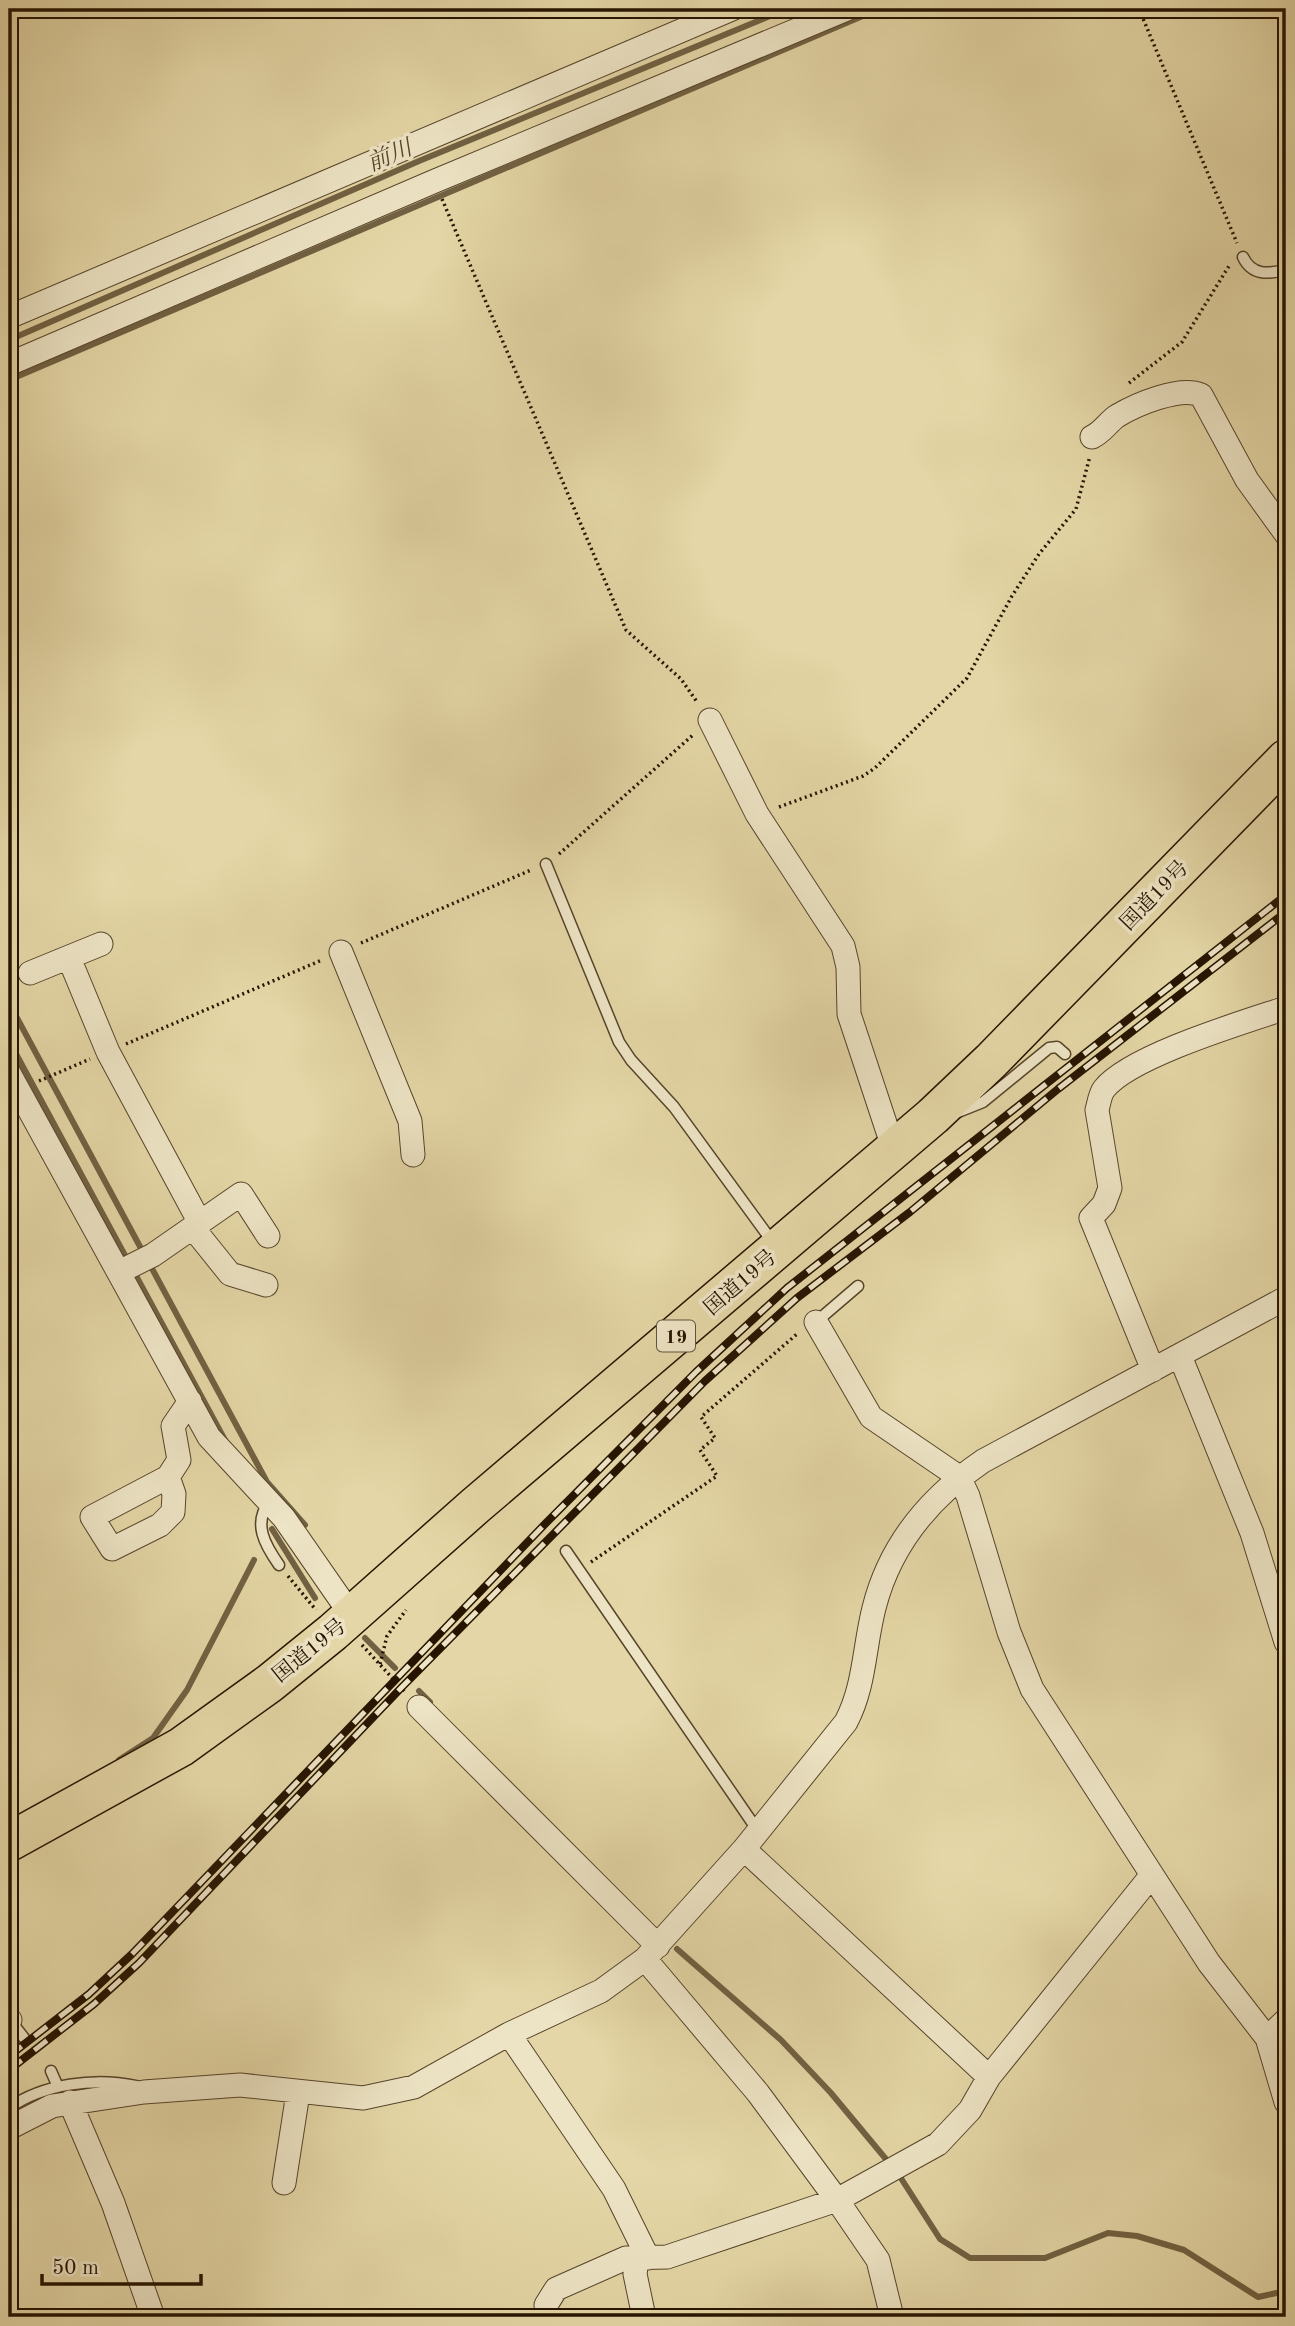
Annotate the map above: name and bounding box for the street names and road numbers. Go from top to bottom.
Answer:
street label: 国道19号 [1116,856,1193,935]
street label: 国道19号 [700,1245,781,1320]
road number: 19 [657,1320,695,1352]
street label: 国道19号 [268,1614,351,1687]

